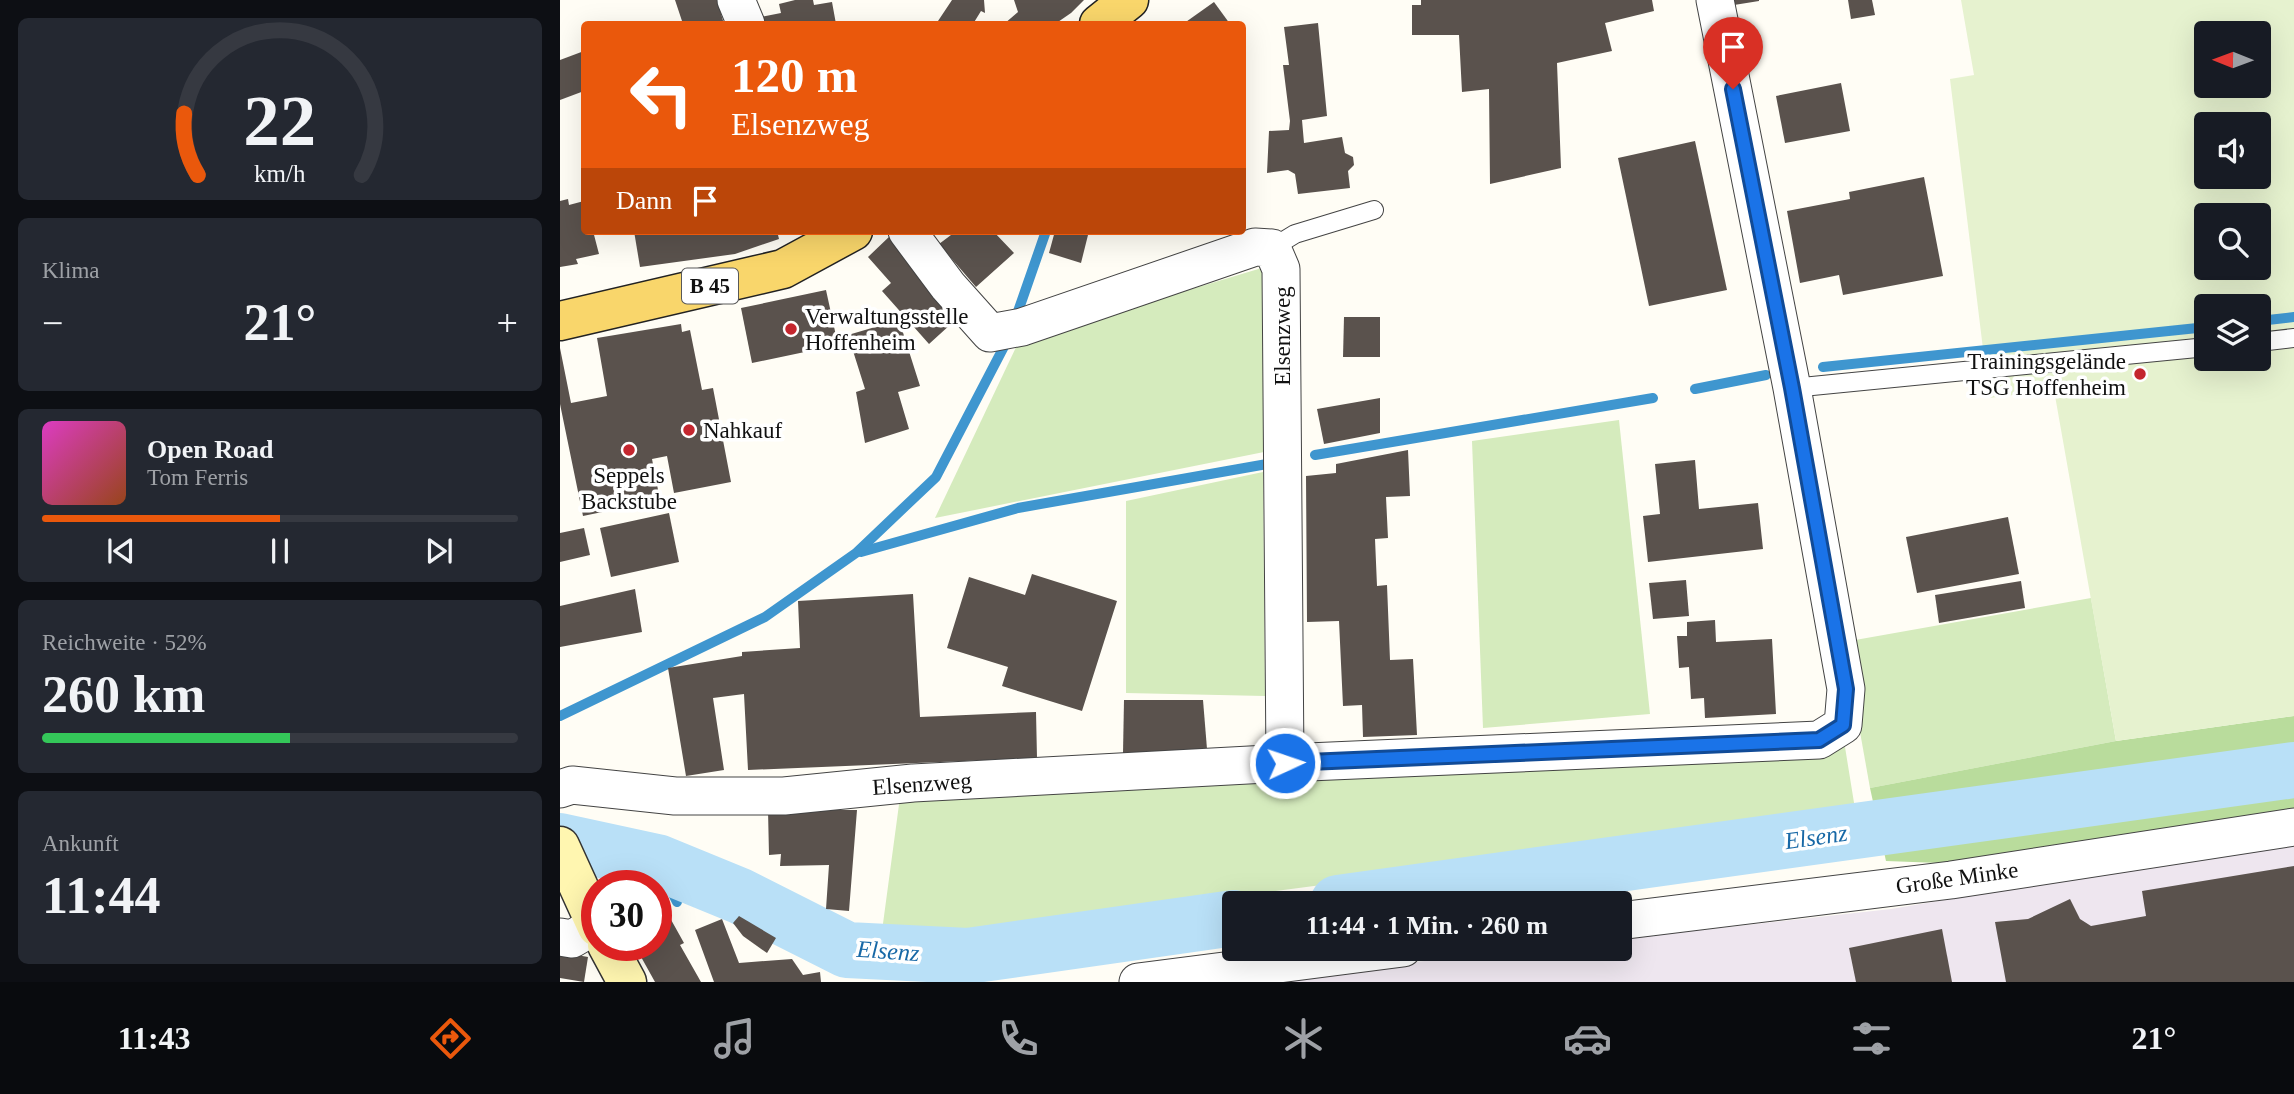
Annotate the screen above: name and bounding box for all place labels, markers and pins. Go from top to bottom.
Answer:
pin [1703,17,1763,89]
place label: Verwaltungsstelle Hoffenheim [805,304,969,355]
marker: Verwaltungsstelle Hoffenheim [783,321,799,337]
place label: Trainingsgelände TSG Hoffenheim [1966,349,2126,400]
marker: Trainingsgelände TSG Hoffenheim [2132,366,2148,382]
place label: Nahkauf [703,418,783,443]
marker: Nahkauf [681,422,697,438]
marker: Seppels Backstube [621,442,637,458]
place label: Seppels Backstube [581,463,677,514]

